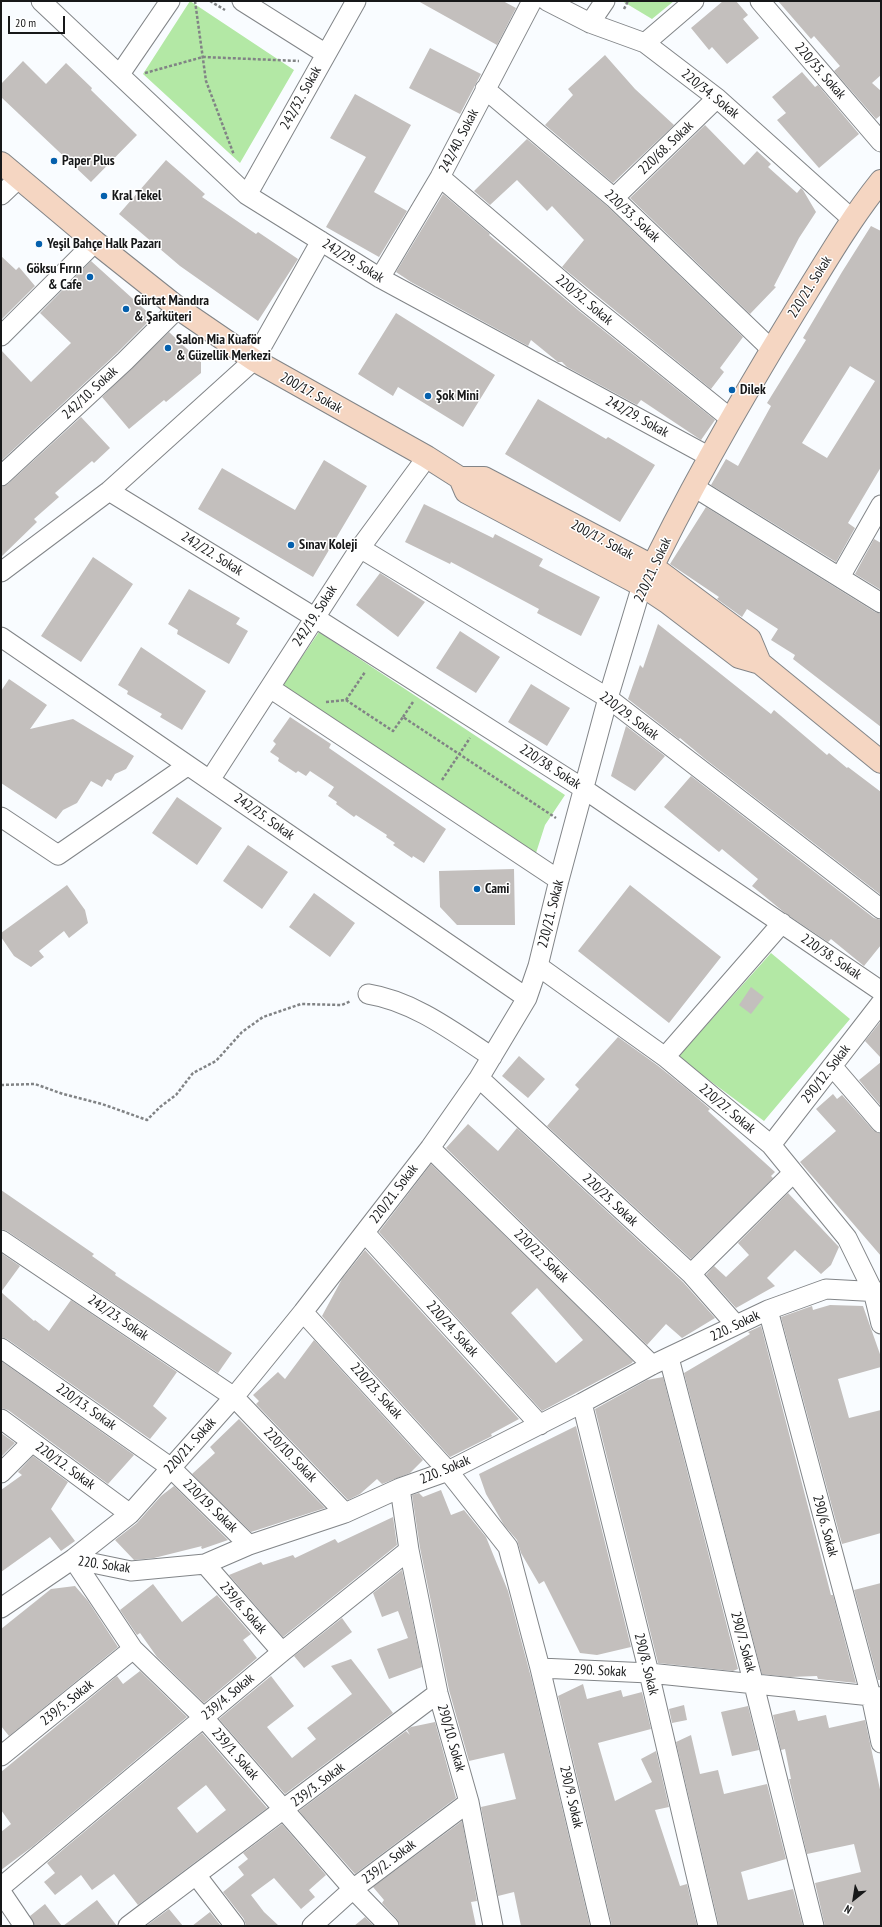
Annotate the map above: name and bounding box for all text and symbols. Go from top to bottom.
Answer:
scale bar [10,8,67,34]
text: 20 m [15,15,36,30]
street label: 220/35. Sokak [791,39,849,103]
street label: 242/32. Sokak [277,63,325,133]
street label: 220/34. Sokak [678,66,742,122]
street label: 242/40. Sokak [436,106,482,176]
street label: 220/68. Sokak [635,118,697,178]
place label: Paper Plus [62,153,115,169]
marker: Paper Plus [49,156,59,166]
street label: 220/33. Sokak [601,186,663,246]
place label: Kral Tekel [112,188,161,204]
marker: Kral Tekel [99,191,109,201]
street label: 242/29. Sokak [319,235,387,287]
place label: Yeşil Bahçe Halk Pazarı [47,236,161,252]
marker: Yeşil Bahçe Halk Pazarı [34,239,44,249]
street label: 220/21. Sokak [784,253,836,321]
place label: Göksu Fırın & Cafe [26,261,82,294]
street label: 220/32. Sokak [552,271,616,329]
marker: Göksu Fırın & Cafe [85,272,95,282]
place label: Gürtat Mandıra & Şarküteri [134,293,209,326]
marker: Gürtat Mandıra & Şarküteri [121,304,131,314]
place label: Salon Mia Kuaför & Güzellik Merkezi [176,332,271,364]
marker: Salon Mia Kuaför & Güzellik Merkezi [163,343,173,353]
street label: 242/10. Sokak [59,363,121,423]
street label: 200/17. Sokak [277,369,345,417]
place label: Dilek [740,382,766,398]
marker: Dilek [727,385,737,395]
place label: Şok Mini [436,388,479,404]
marker: Şok Mini [423,391,433,401]
street label: 242/29. Sokak [602,393,672,441]
street label: 200/17. Sokak [568,517,636,563]
street label: 242/22. Sokak [178,528,246,580]
street label: 220/21. Sokak [631,535,675,605]
place label: Sınav Koleji [299,537,357,553]
marker: Sınav Koleji [286,540,296,550]
street label: 242/19. Sokak [289,582,341,650]
street label: 220/29. Sokak [596,688,662,744]
street label: 220/38. Sokak [516,741,584,793]
street label: 242/25. Sokak [231,790,297,844]
street label: 220/21. Sokak [534,878,568,950]
place label: Cami [485,881,509,897]
marker: Cami [472,884,482,894]
street label: 220/38. Sokak [797,931,865,983]
street label: 290/12. Sokak [798,1041,854,1107]
street label: 220/27. Sokak [695,1081,759,1137]
street label: 220/21. Sokak [366,1161,422,1227]
street label: 220/25. Sokak [579,1170,641,1230]
street label: 220/22. Sokak [510,1226,572,1286]
street label: 242/23. Sokak [84,1292,152,1344]
street label: 220/24. Sokak [422,1298,482,1360]
street label: 220. Sokak [708,1307,762,1345]
street label: 220/23. Sokak [346,1360,406,1422]
street label: 220/13. Sokak [53,1380,119,1434]
street label: 220/21. Sokak [160,1415,220,1477]
street label: 220/10. Sokak [260,1424,320,1486]
street label: 220/12. Sokak [32,1439,98,1493]
street label: 220. Sokak [417,1452,473,1488]
street label: 220/19. Sokak [179,1476,241,1536]
street label: 290/6. Sokak [809,1493,841,1559]
street label: 220. Sokak [77,1553,131,1577]
street label: 239/6. Sokak [216,1579,270,1637]
street label: 290/7. Sokak [727,1610,759,1674]
street label: 290/8. Sokak [630,1631,662,1697]
street label: 290. Sokak [573,1661,627,1681]
street label: 239/4. Sokak [198,1670,258,1724]
street label: 239/5. Sokak [37,1677,97,1729]
street label: 290/10. Sokak [433,1702,469,1774]
street label: 239/1. Sokak [208,1725,262,1783]
street label: 239/3. Sokak [288,1759,348,1811]
street label: 290/9. Sokak [556,1764,586,1830]
street label: 239/2. Sokak [359,1836,419,1888]
north arrow [834,1879,874,1919]
text: N [842,1902,854,1917]

